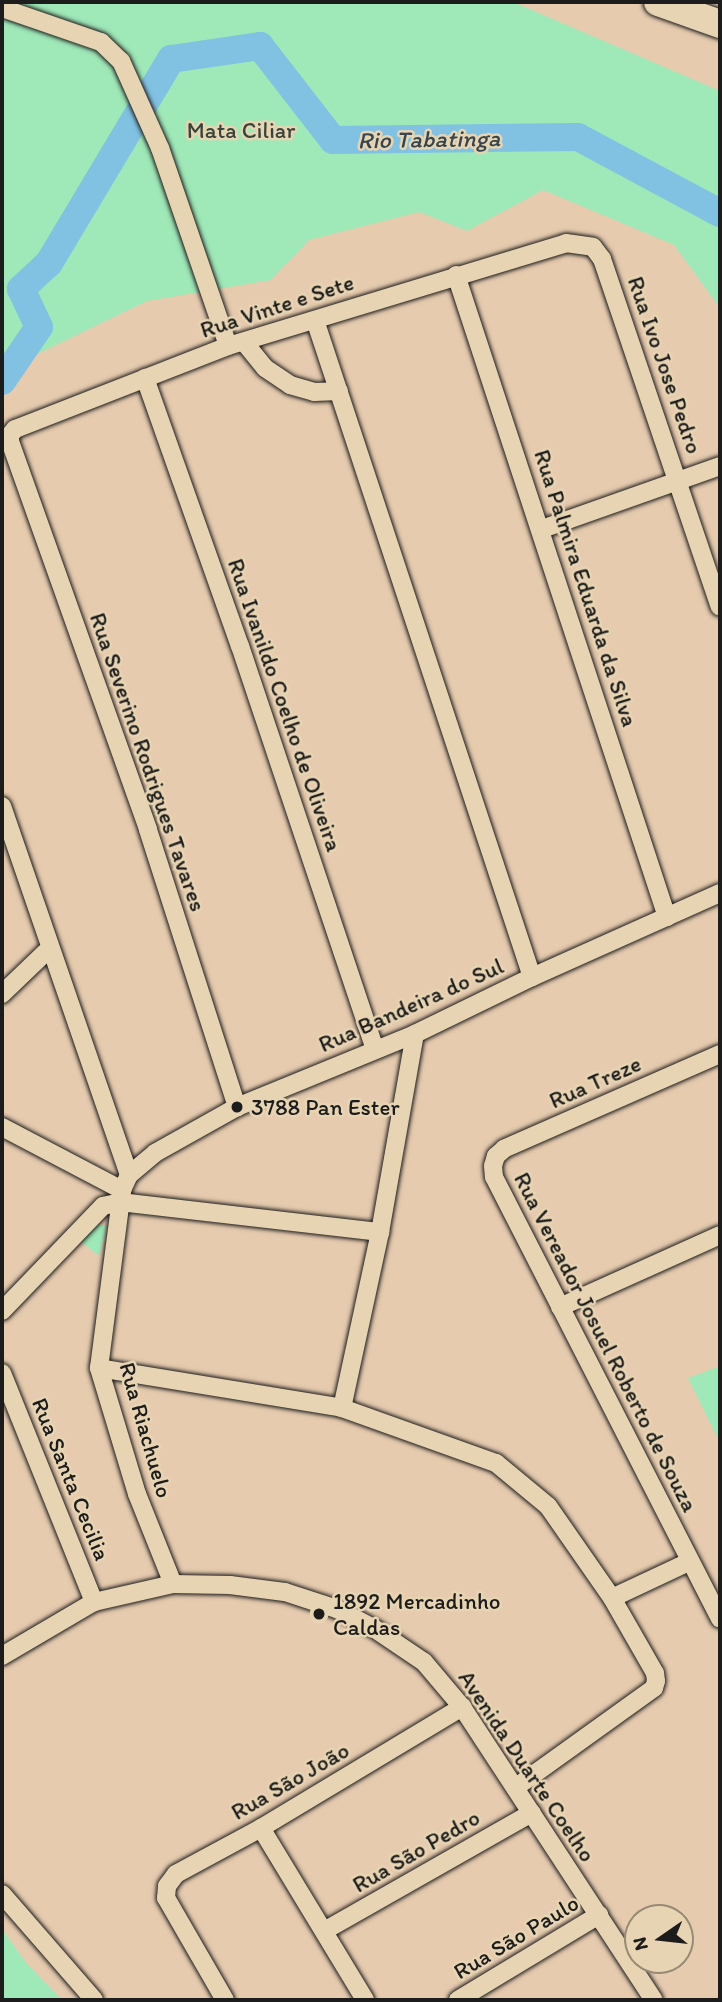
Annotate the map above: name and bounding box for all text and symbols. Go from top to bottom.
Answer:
park label: Mata Ciliar [187,116,295,144]
water label: Rio Tabatinga [359,123,499,155]
street label: Rua Vinte e Sete [197,268,357,344]
street label: Rua Ivo Jose Pedro [622,273,708,457]
street label: Rua Palmira Eduarda da Silva [528,446,644,730]
street label: Rua Ivanildo Coelho de Oliveira [222,555,348,855]
street label: Rua Severino Rodrigues Tavares [84,610,212,914]
street label: Rua Bandeira do Sul [314,952,508,1058]
street label: Rua Treze [546,1050,644,1114]
place label: 3788 Pan Ester [251,1093,400,1121]
marker: 3788 Pan Ester [229,1099,245,1115]
street label: Rua Vereador Josuel Roberto de Souza [508,1168,704,1516]
street label: Rua Riachuelo [114,1360,178,1500]
street label: Rua Santa Cecilia [26,1394,116,1564]
place label: 1892 Mercadinho Caldas [333,1587,500,1641]
marker: 1892 Mercadinho Caldas [311,1606,327,1622]
street label: Avenida Duarte Coelho [453,1665,601,1867]
street label: Rua São João [226,1736,354,1826]
street label: Rua São Pedro [348,1804,484,1898]
street label: Rua São Paulo [449,1889,583,1985]
north arrow [624,1904,694,1974]
text: N [627,1935,653,1953]

